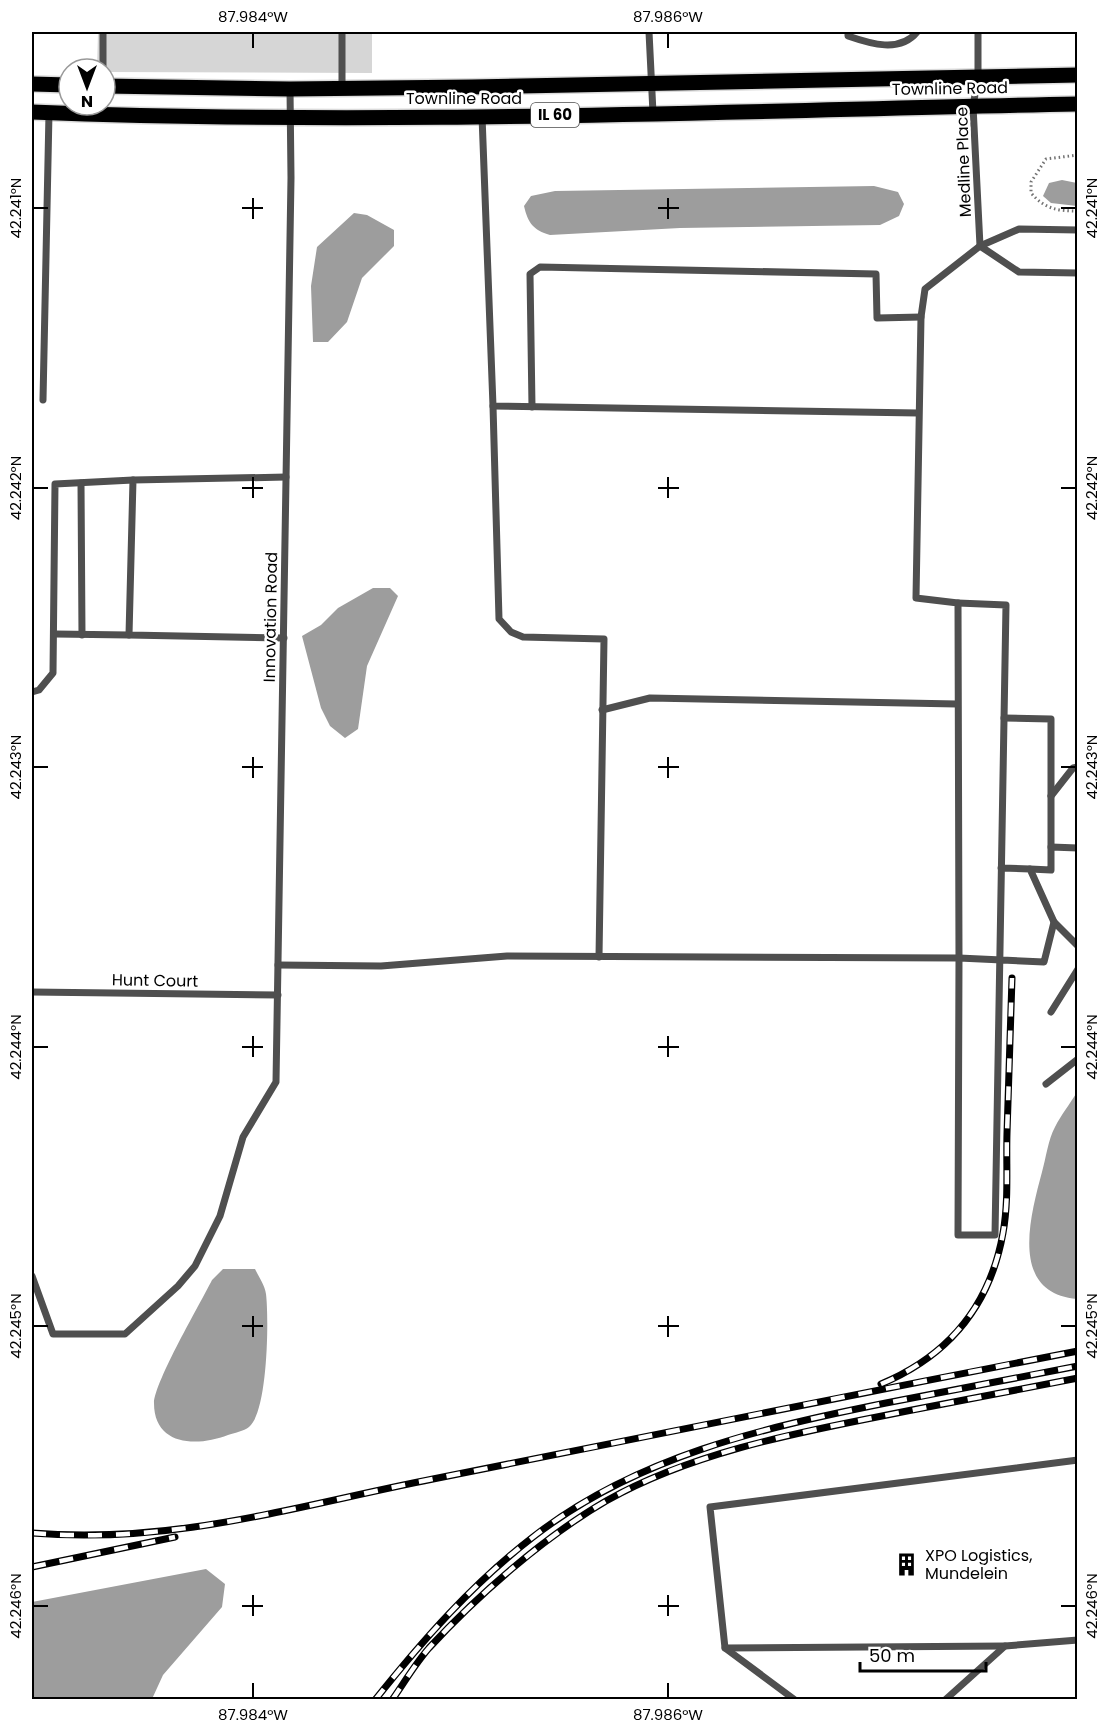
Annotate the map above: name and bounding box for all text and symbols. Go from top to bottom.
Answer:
text: 87.984°W [218,6,288,27]
text: 87.986°W [633,6,703,27]
north arrow [57,57,117,117]
street label: Townline Road [892,76,1008,101]
street label: Townline Road [406,87,522,110]
text: N [81,90,93,113]
road number: IL 60 [531,103,579,127]
street label: Medline Place [950,106,977,218]
text: 42.241°N [5,178,26,238]
text: 42.241°N [1081,178,1102,238]
text: 42.242°N [5,456,26,520]
text: 42.242°N [1081,456,1102,520]
street label: Innovation Road [258,552,283,682]
text: 42.243°N [5,735,26,799]
text: 42.243°N [1081,735,1102,799]
street label: Hunt Court [112,968,198,993]
text: 42.244°N [5,1014,26,1080]
text: 42.244°N [1081,1014,1102,1080]
text: 42.245°N [5,1293,26,1359]
text: 42.245°N [1081,1293,1102,1359]
place label: XPO Logistics, Mundelein [925,1544,1032,1585]
building icon: XPO Logistics, Mundelein [894,1551,920,1577]
text: 42.246°N [5,1573,26,1639]
text: 42.246°N [1081,1573,1102,1639]
scale bar [860,1635,986,1673]
text: 50 m [869,1643,915,1668]
text: 87.984°W [218,1704,288,1725]
text: 87.986°W [633,1704,703,1725]

